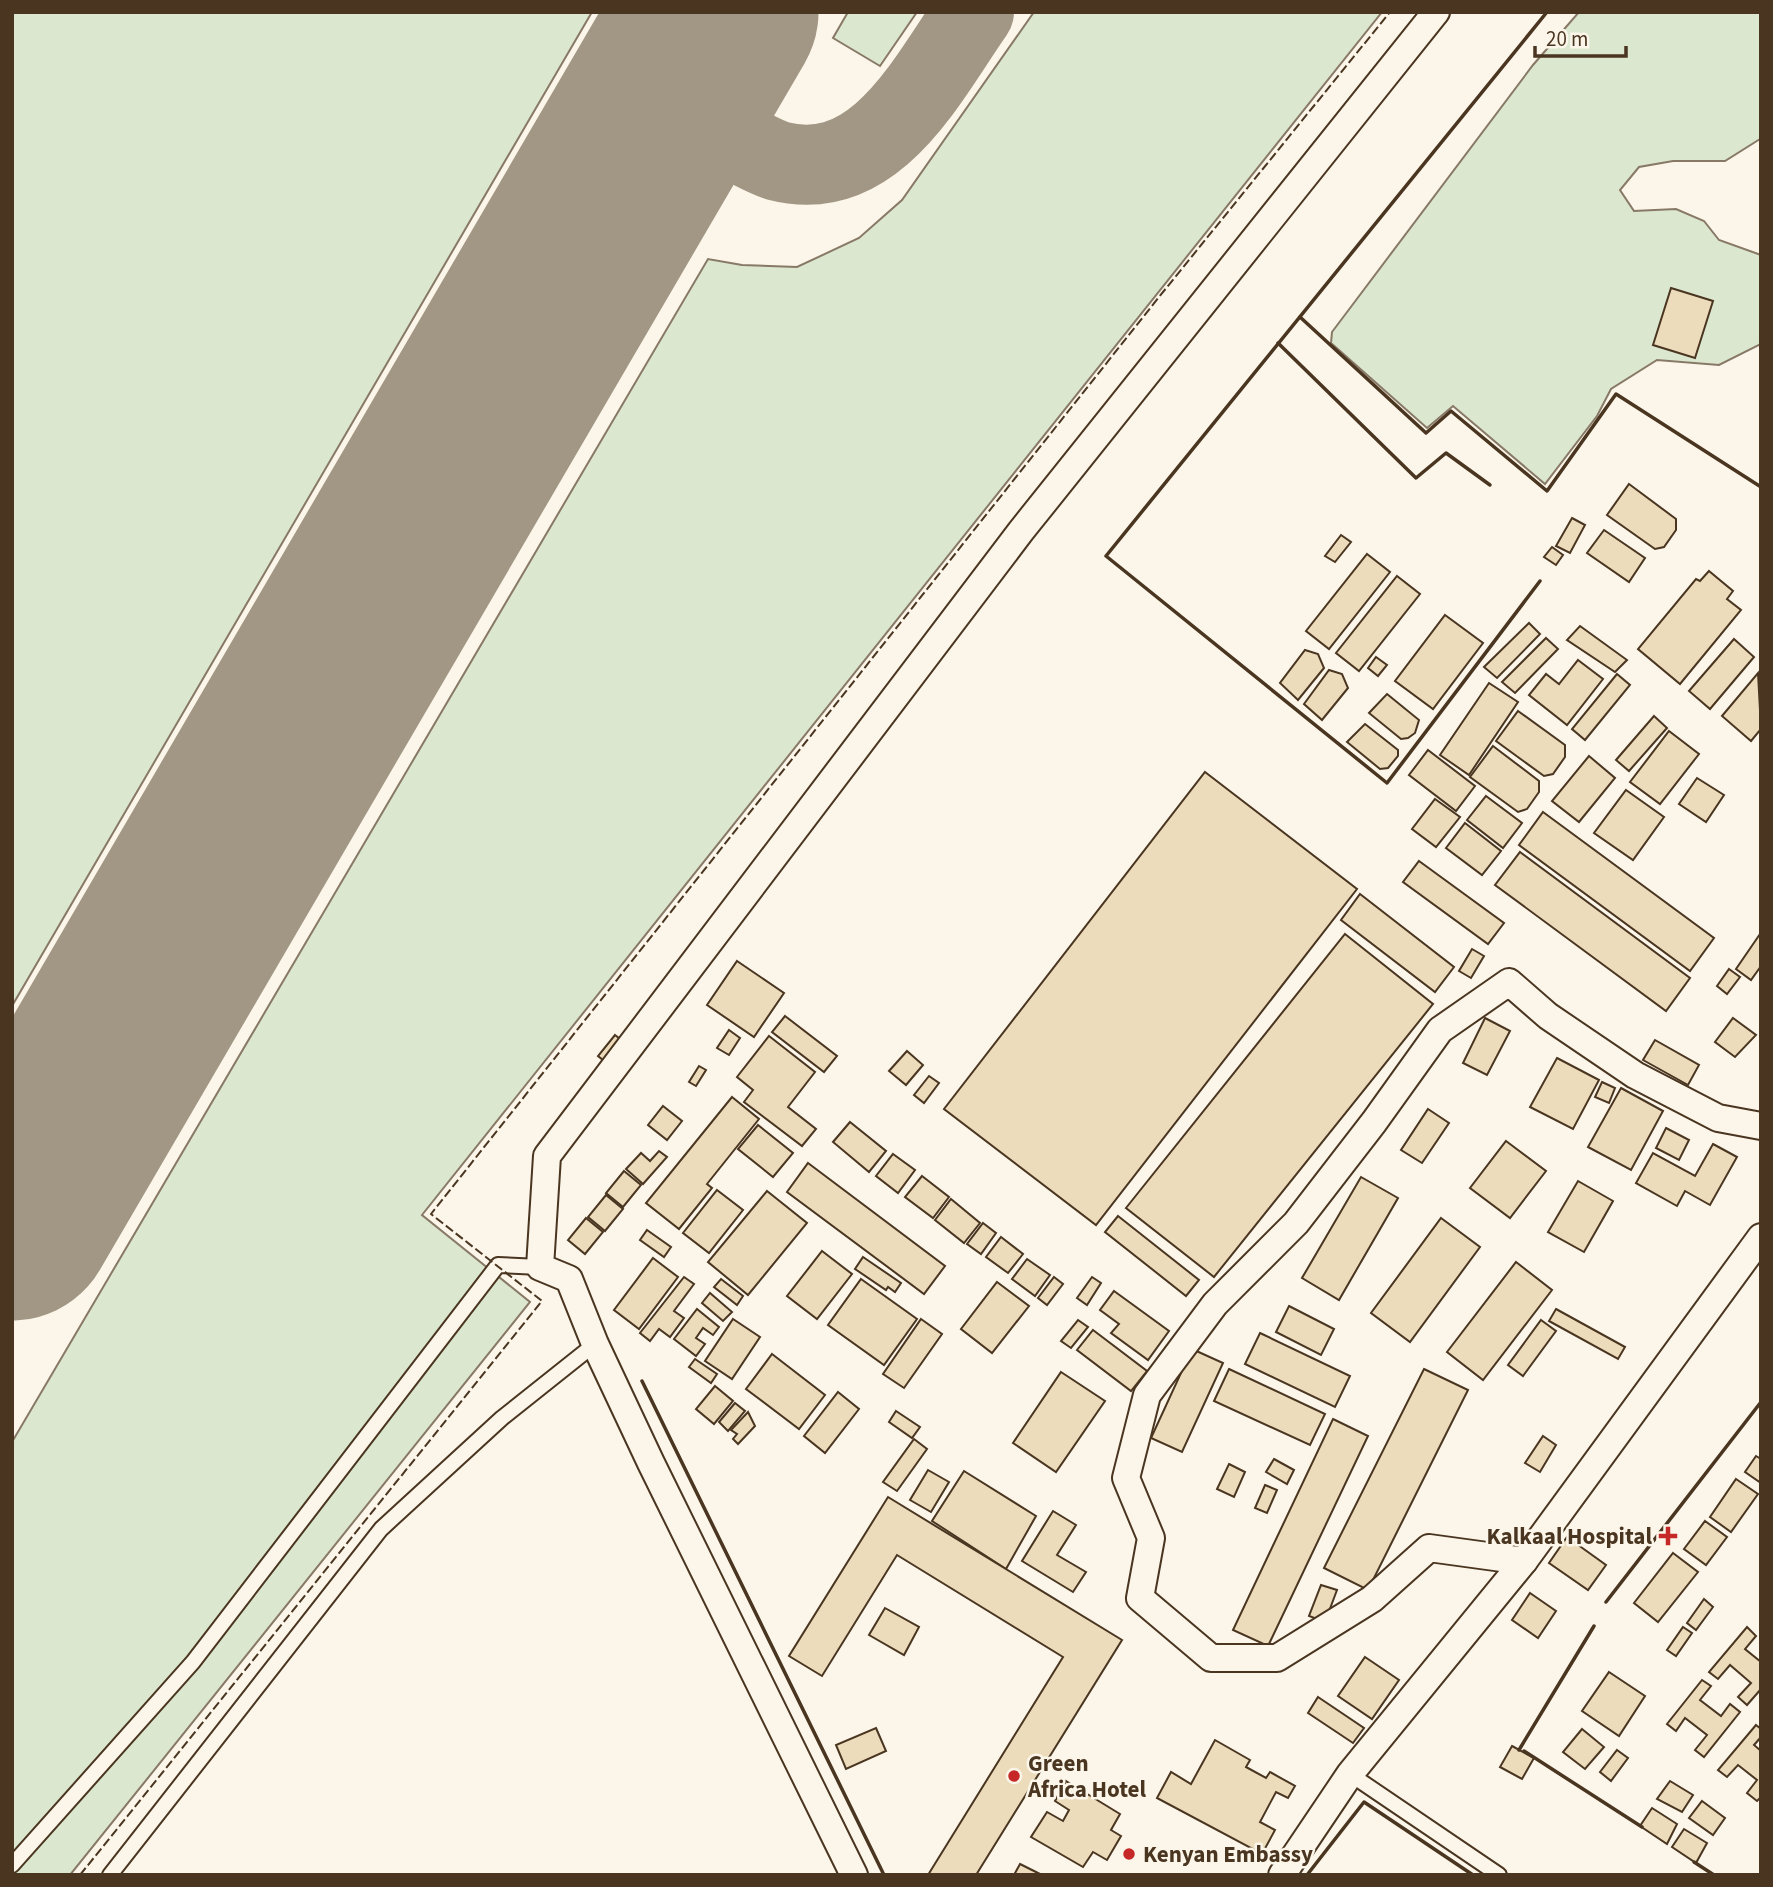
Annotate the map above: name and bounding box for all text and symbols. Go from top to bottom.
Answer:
scale bar [1535,14,1626,58]
text: 20 m [1546,24,1588,54]
place label: Kalkaal Hospital [1486,1520,1652,1553]
marker: Kalkaal Hospital [1658,1526,1678,1546]
place label: Green Africa Hotel [1027,1747,1147,1806]
marker: Green Africa Hotel [1006,1768,1022,1784]
place label: Kenyan Embassy [1143,1838,1313,1871]
marker: Kenyan Embassy [1121,1846,1137,1862]

